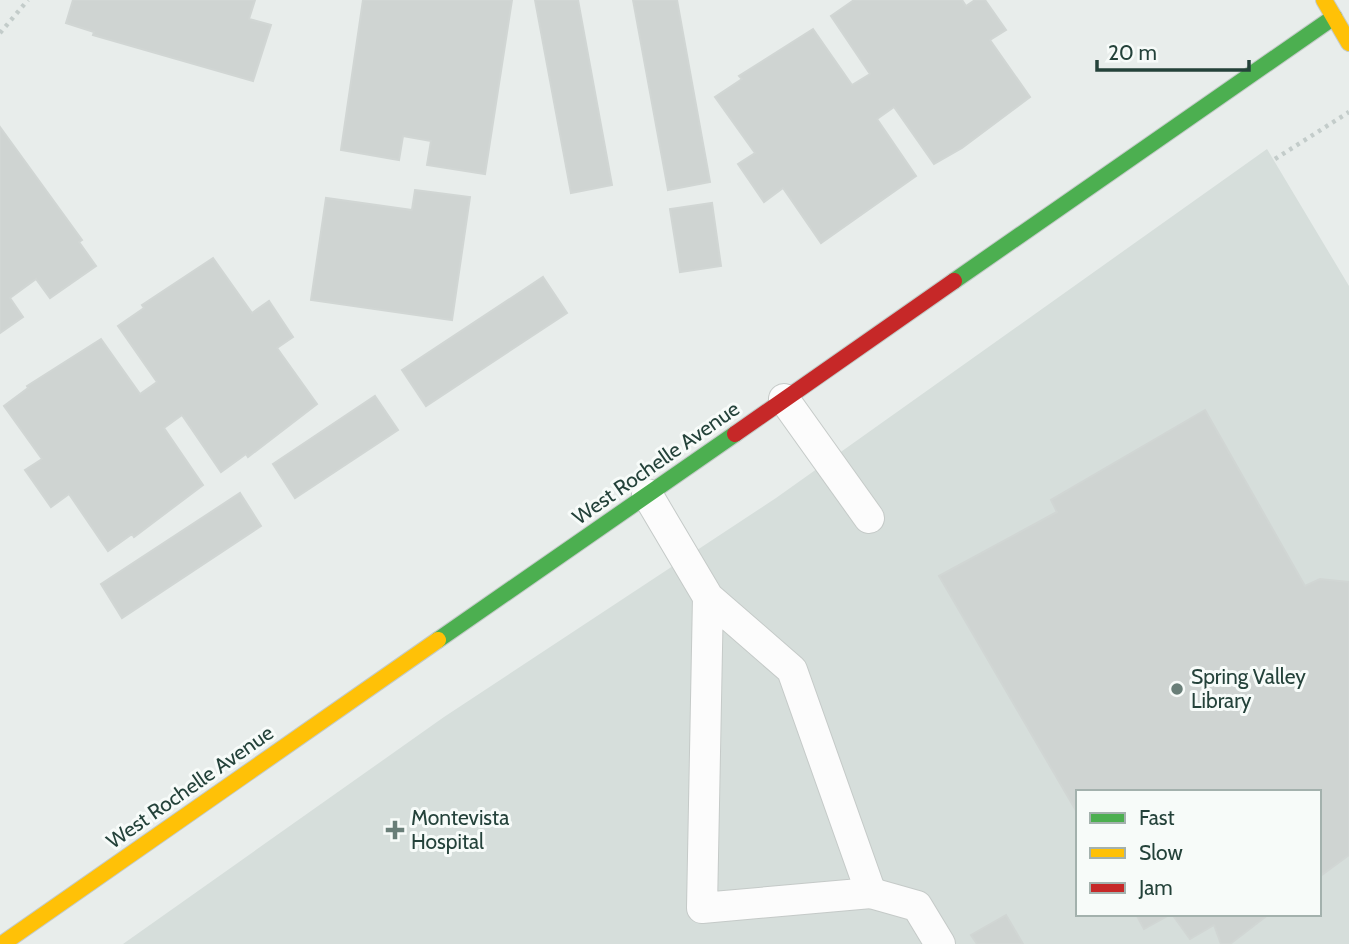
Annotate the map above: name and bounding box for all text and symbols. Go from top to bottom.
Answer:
scale bar [1097,28,1249,72]
text: 20 m [1108,40,1157,65]
street label: West Rochelle Avenue [568,396,744,530]
place label: Spring Valley Library [1191,664,1306,713]
marker: Spring Valley Library [1169,681,1185,697]
street label: West Rochelle Avenue [102,720,278,854]
legend [1076,790,1321,916]
place label: Montevista Hospital [411,805,509,854]
text: Fast [1139,805,1175,830]
marker: Montevista Hospital [385,820,405,840]
text: Slow [1139,840,1183,865]
text: Jam [1138,875,1173,900]

